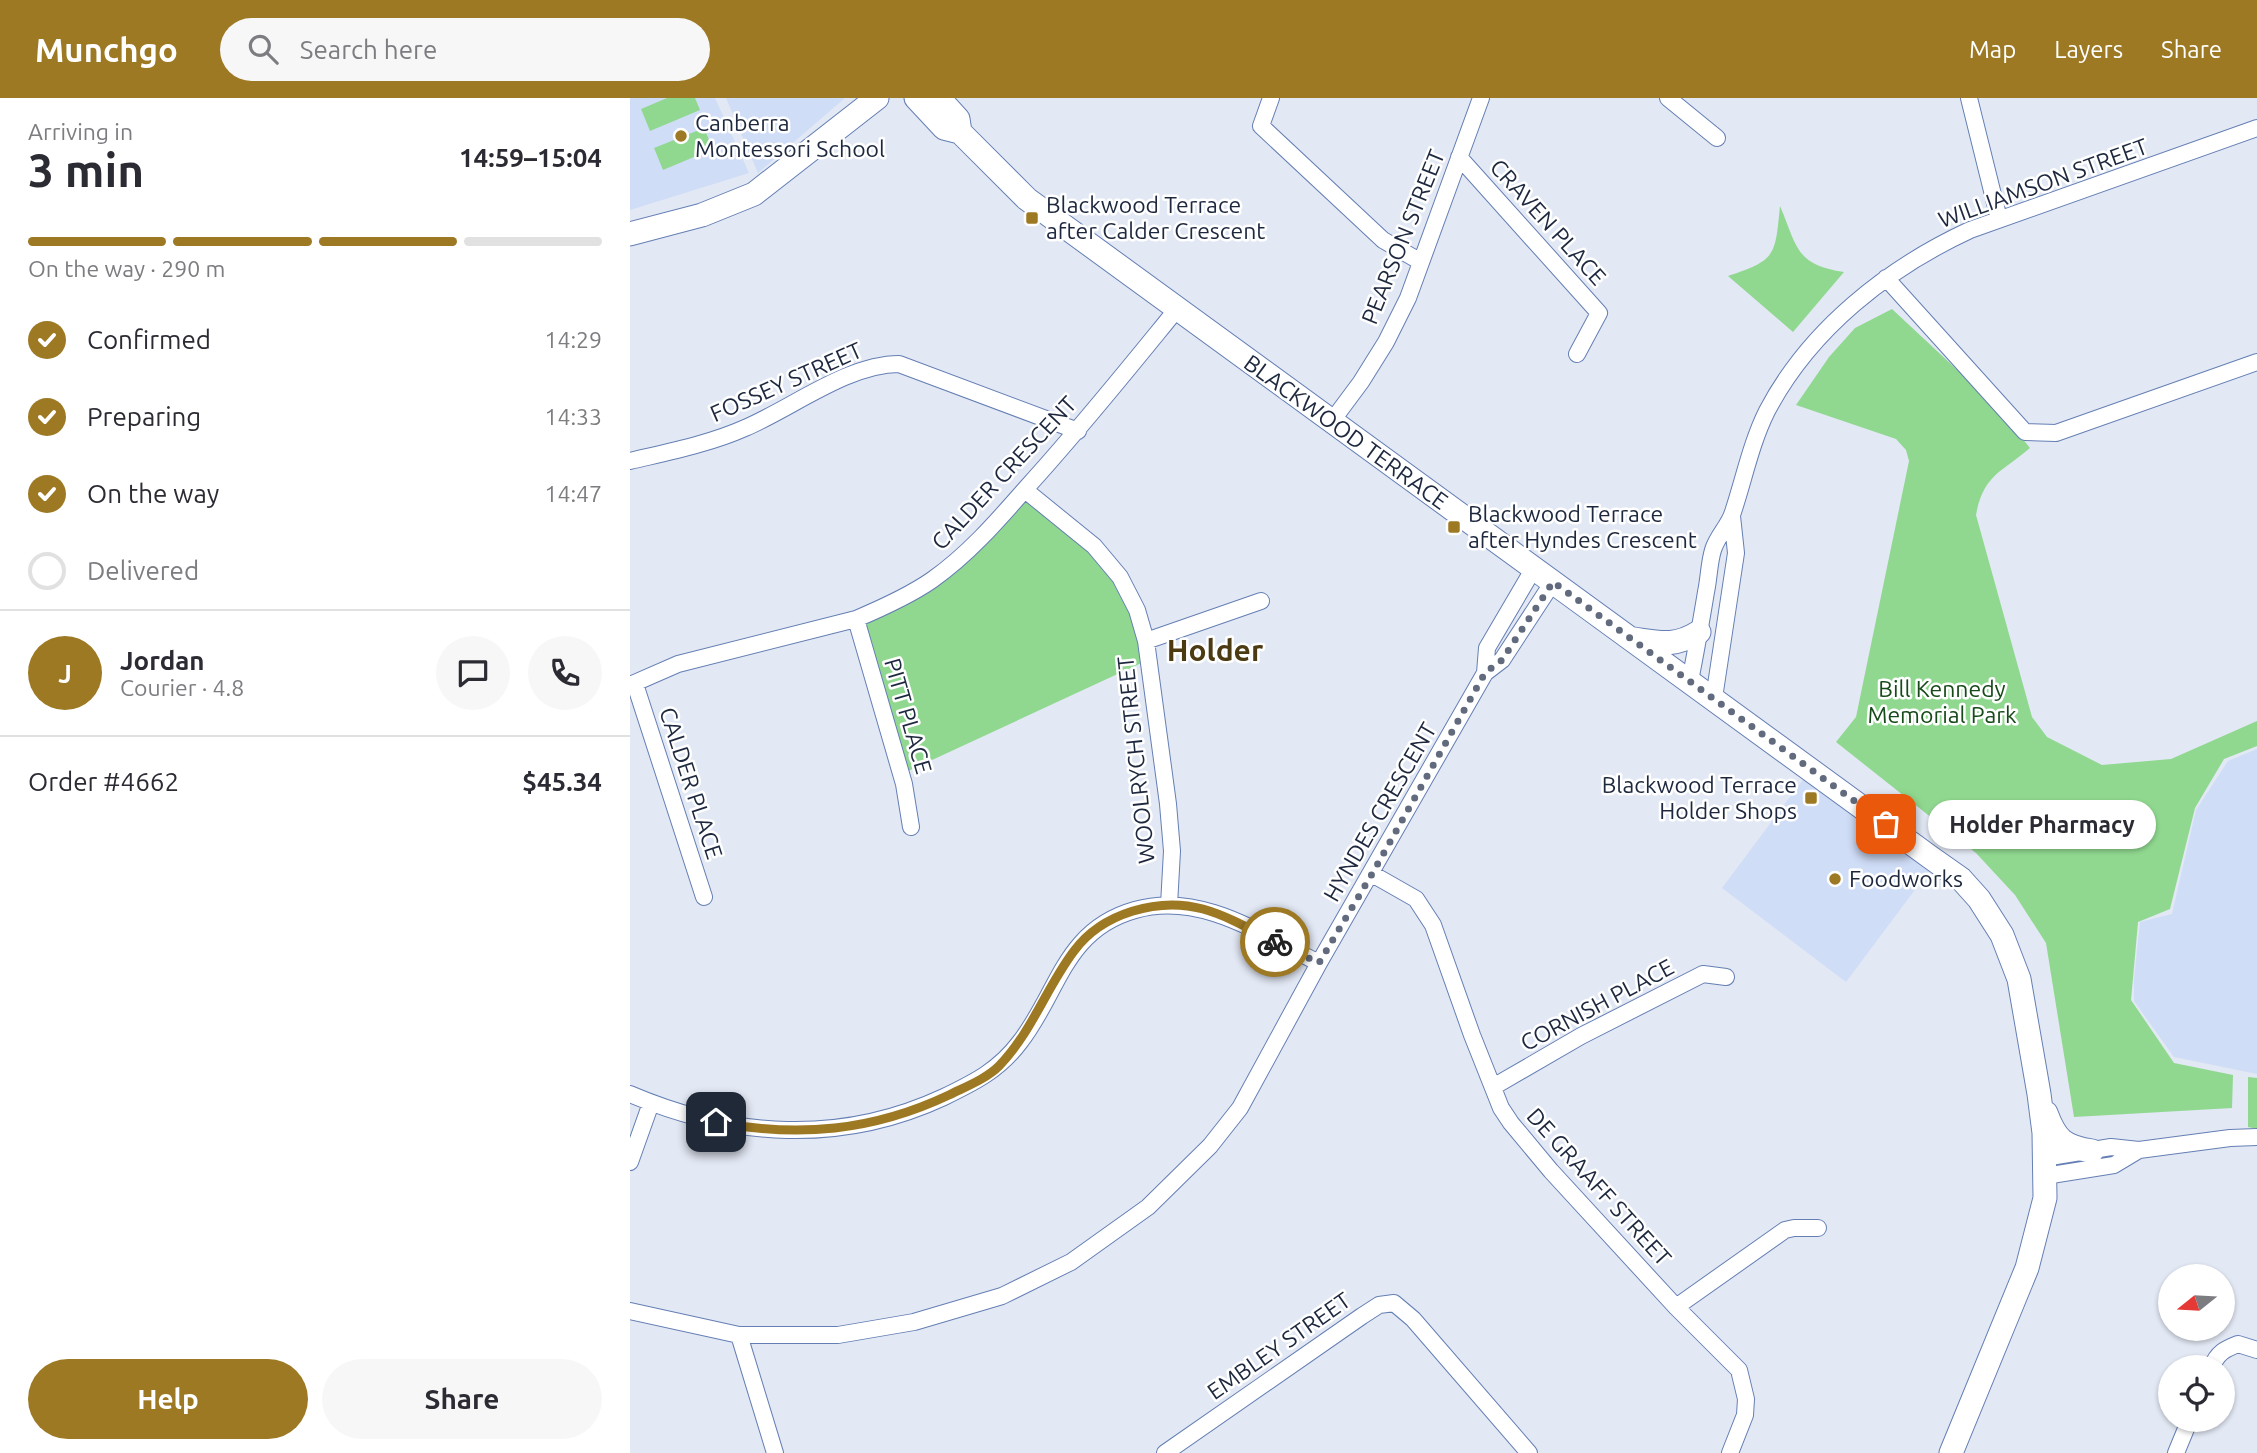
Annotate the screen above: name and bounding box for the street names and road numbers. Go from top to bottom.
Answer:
street label: WILLIAMSON STREET [1935,133,2151,232]
street label: PEARSON STREET [1356,146,1449,328]
street label: CRAVEN PLACE [1486,154,1611,289]
street label: FOSSEY STREET [706,337,866,426]
street label: BLACKWOOD TERRACE [1240,349,1453,514]
street label: CALDER CRESCENT [926,391,1081,554]
street label: PITT PLACE [880,655,937,776]
street label: WOOLRYCH STREET [1112,655,1159,865]
street label: CALDER PLACE [655,704,728,862]
street label: HYNDES CRESCENT [1318,718,1441,905]
street label: CORNISH PLACE [1516,954,1677,1055]
street label: DE GRAAFF STREET [1522,1103,1677,1270]
street label: EMBLEY STREET [1203,1287,1355,1404]

